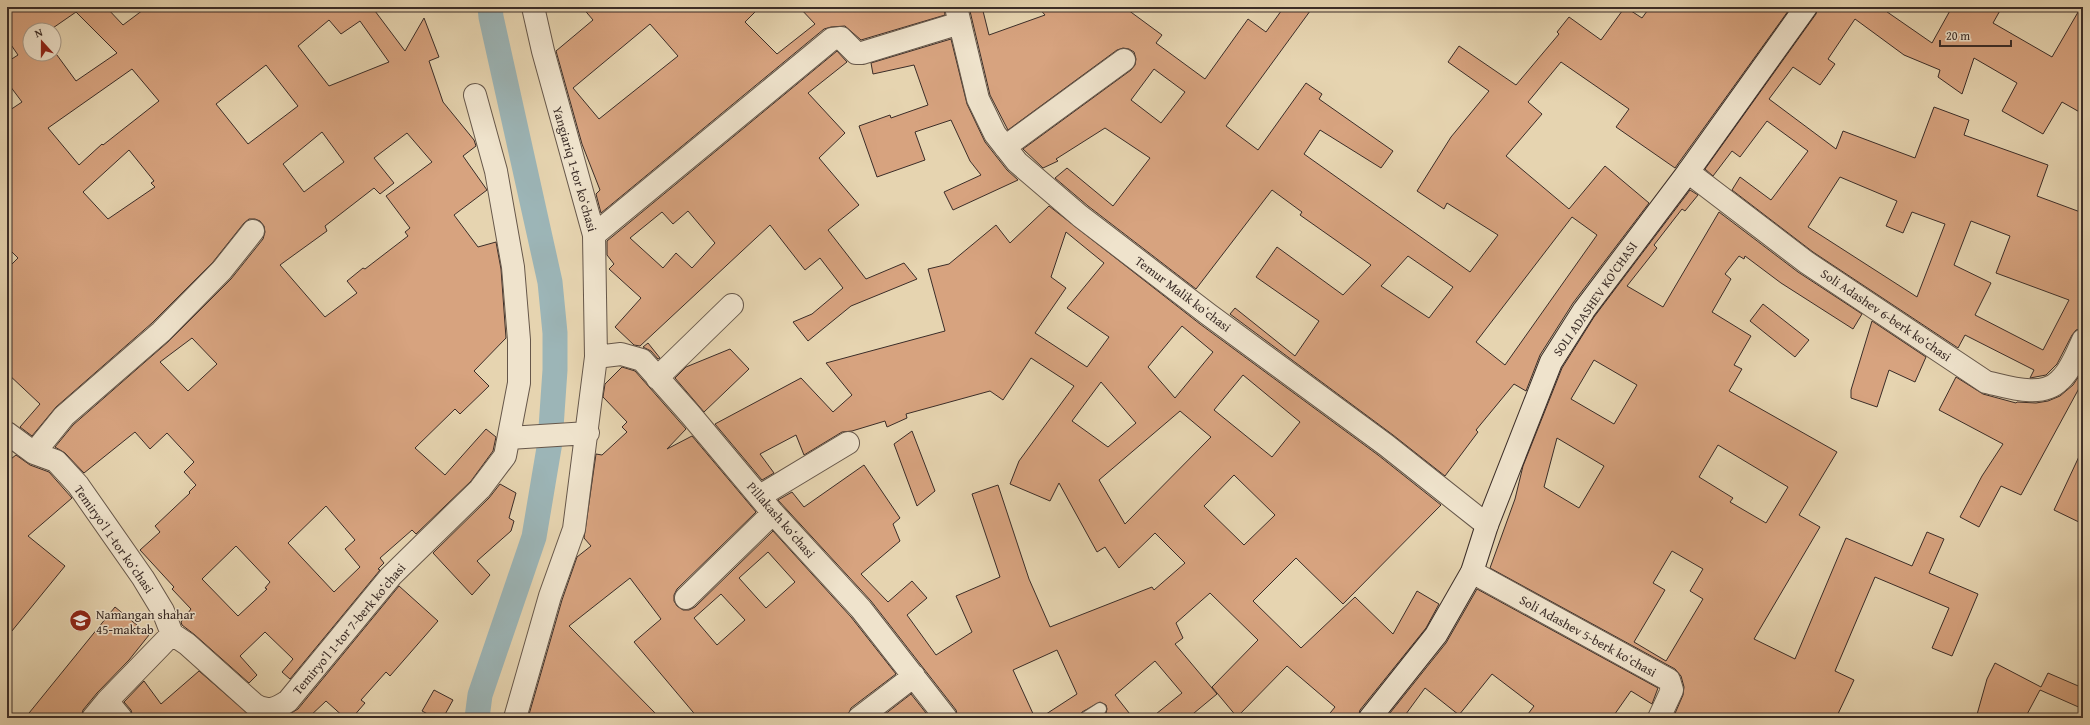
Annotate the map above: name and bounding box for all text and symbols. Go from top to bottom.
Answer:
north arrow [22,22,62,62]
scale bar [1940,22,2011,48]
text: N [32,24,45,41]
text: 20 m [1946,27,1970,44]
street label: Yangiariq 1-tor koʻchasi [548,104,602,234]
street label: SOLI ADASHEV KO'CHASI [1548,238,1642,360]
street label: Temur Malik koʻchasi [1131,251,1235,337]
street label: Soli Adashev 6-berk koʻchasi [1817,264,1955,366]
street label: Pillakash koʻchasi [742,478,820,563]
street label: Temiryoʻl 1-tor koʻchasi [69,481,159,597]
street label: Temiryoʻl 1-tor 7-berk koʻchasi [288,559,410,699]
street label: Soli Adashev 5-berk koʻchasi [1516,590,1660,682]
place label: Namangan shahar 45-maktab [96,605,196,639]
school or university icon: Namangan shahar 45-maktab [67,608,93,634]

